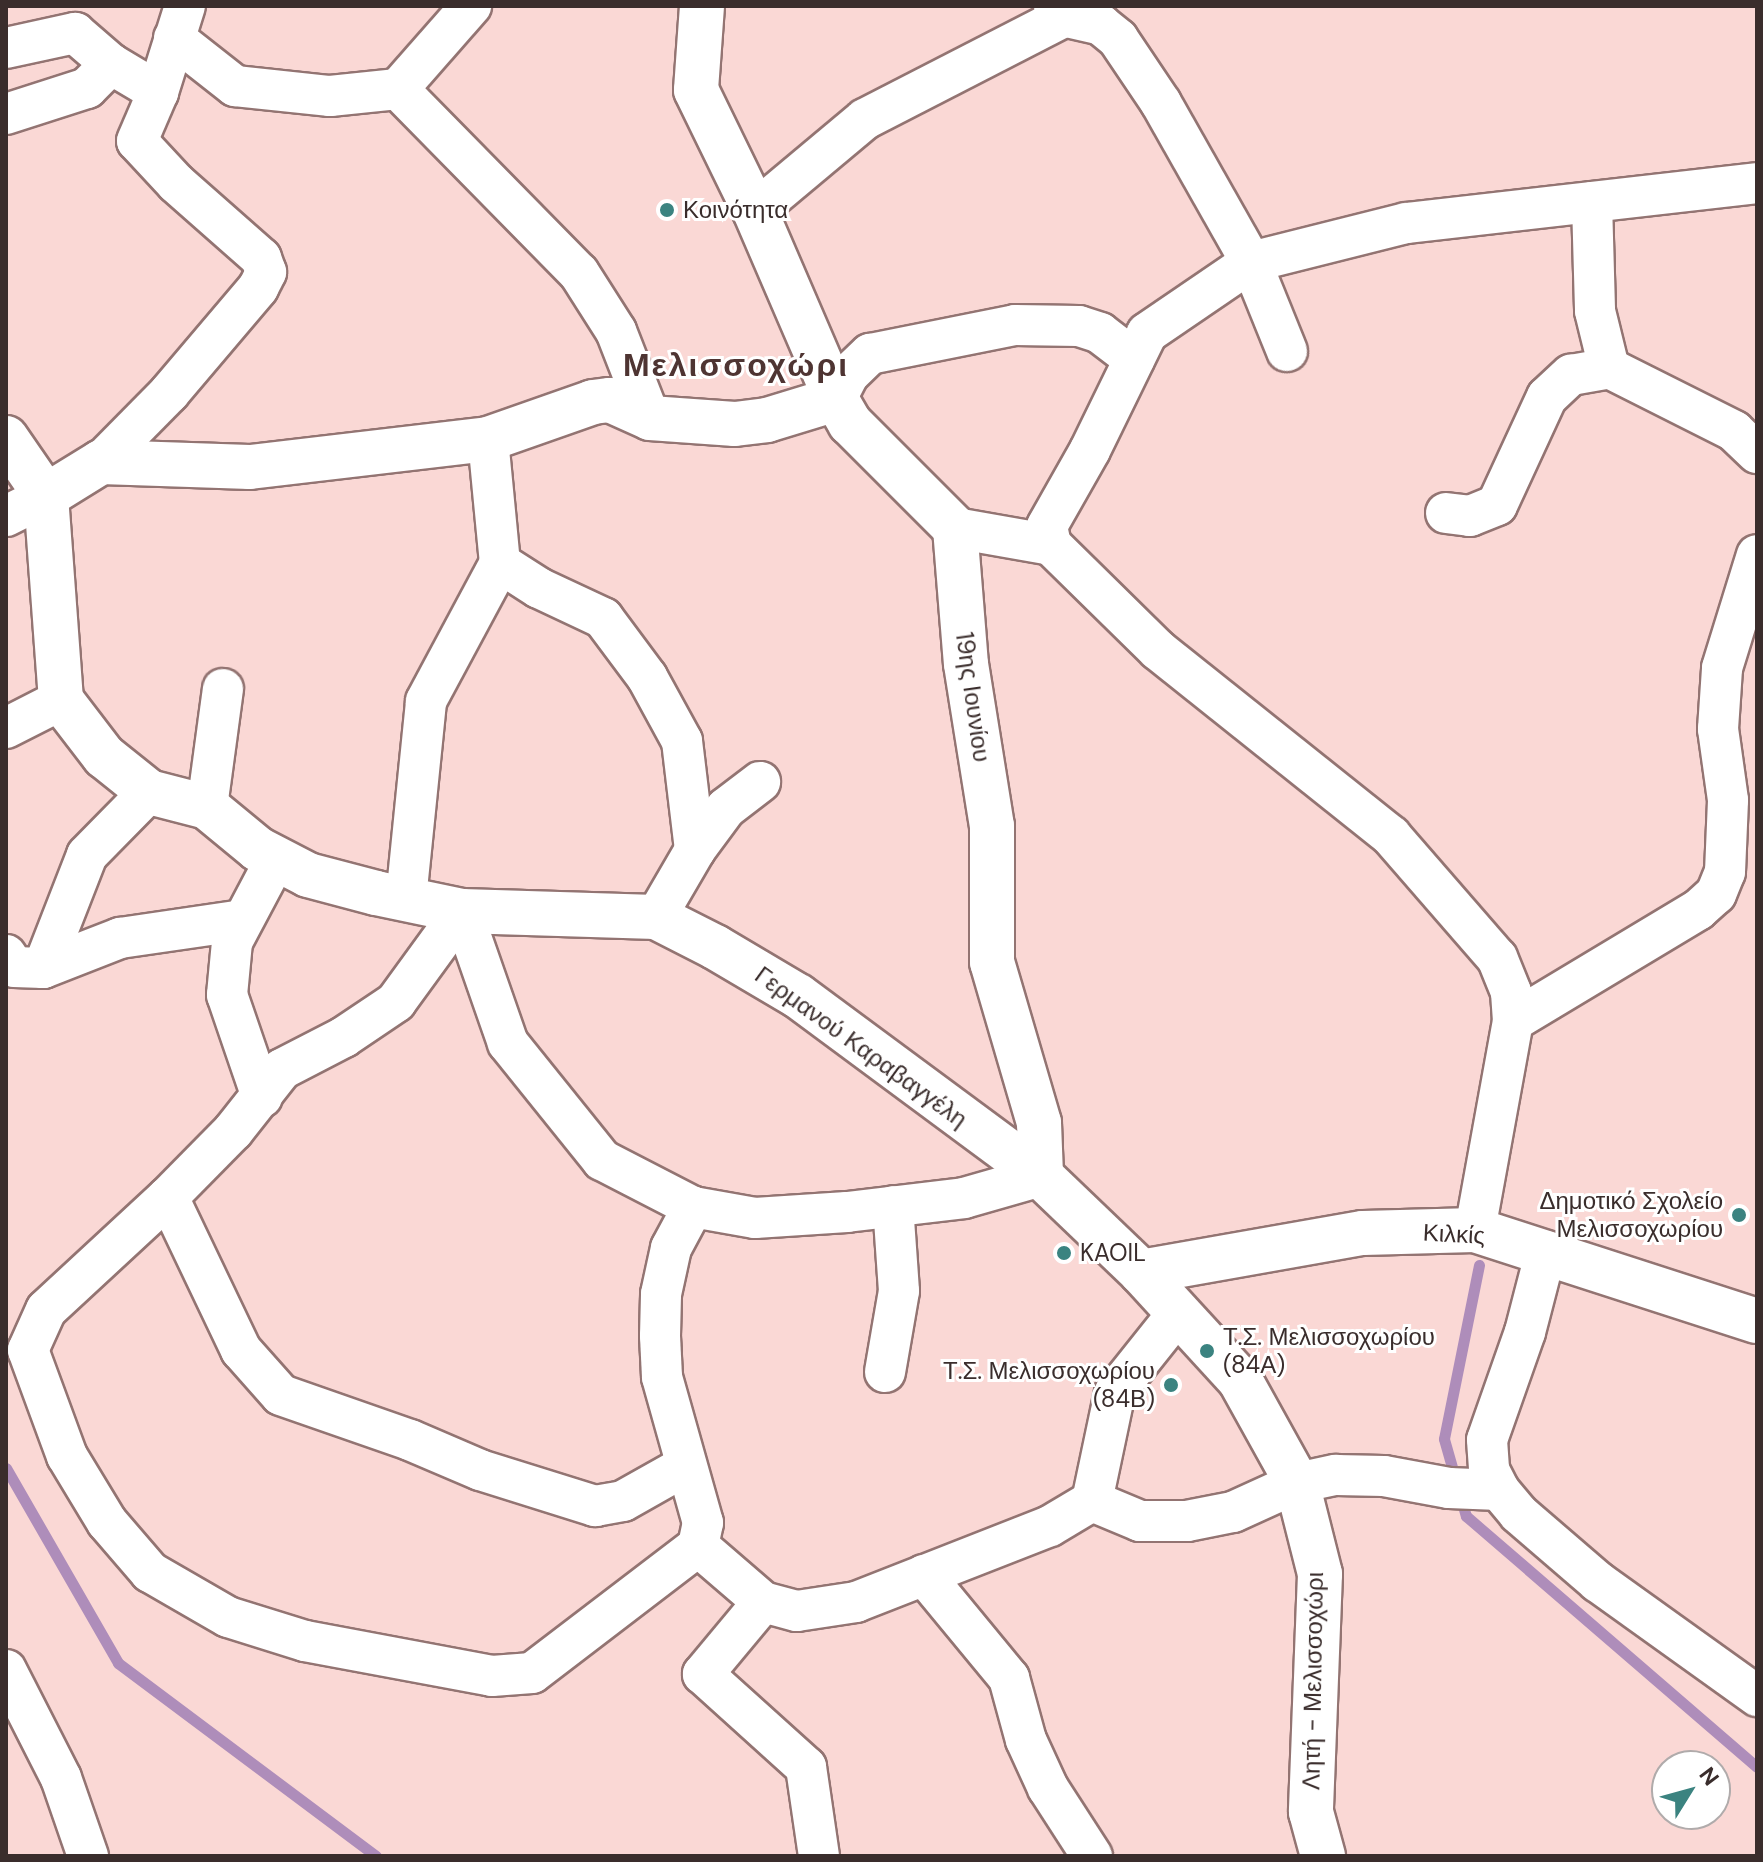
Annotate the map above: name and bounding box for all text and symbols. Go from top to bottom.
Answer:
place label: Κοινότητα [683,196,788,224]
marker: Κοινότητα [658,201,676,219]
district label: Μελισσοχώρι [623,346,849,384]
street label: 19ης Ιουνίου [950,630,996,764]
street label: Γερμανού Καραβαγγέλη [749,960,973,1134]
place label: Δημοτικό Σχολείο Μελισσοχωρίου [1539,1187,1723,1243]
marker: Δημοτικό Σχολείο Μελισσοχωρίου [1730,1206,1748,1224]
street label: Κιλκίς [1422,1218,1486,1250]
place label: KAOIL [1080,1239,1146,1267]
marker: KAOIL [1055,1244,1073,1262]
place label: Τ.Σ. Μελισσοχωρίου (84Α) [1223,1323,1435,1379]
marker: Τ.Σ. Μελισσοχωρίου (84Α) [1198,1342,1216,1360]
place label: Τ.Σ. Μελισσοχωρίου (84Β) [943,1357,1155,1413]
marker: Τ.Σ. Μελισσοχωρίου (84Β) [1162,1376,1180,1394]
street label: Λητή - Μελισσοχώρι [1297,1572,1329,1790]
north arrow [1651,1750,1731,1830]
text: N [1693,1761,1725,1792]

